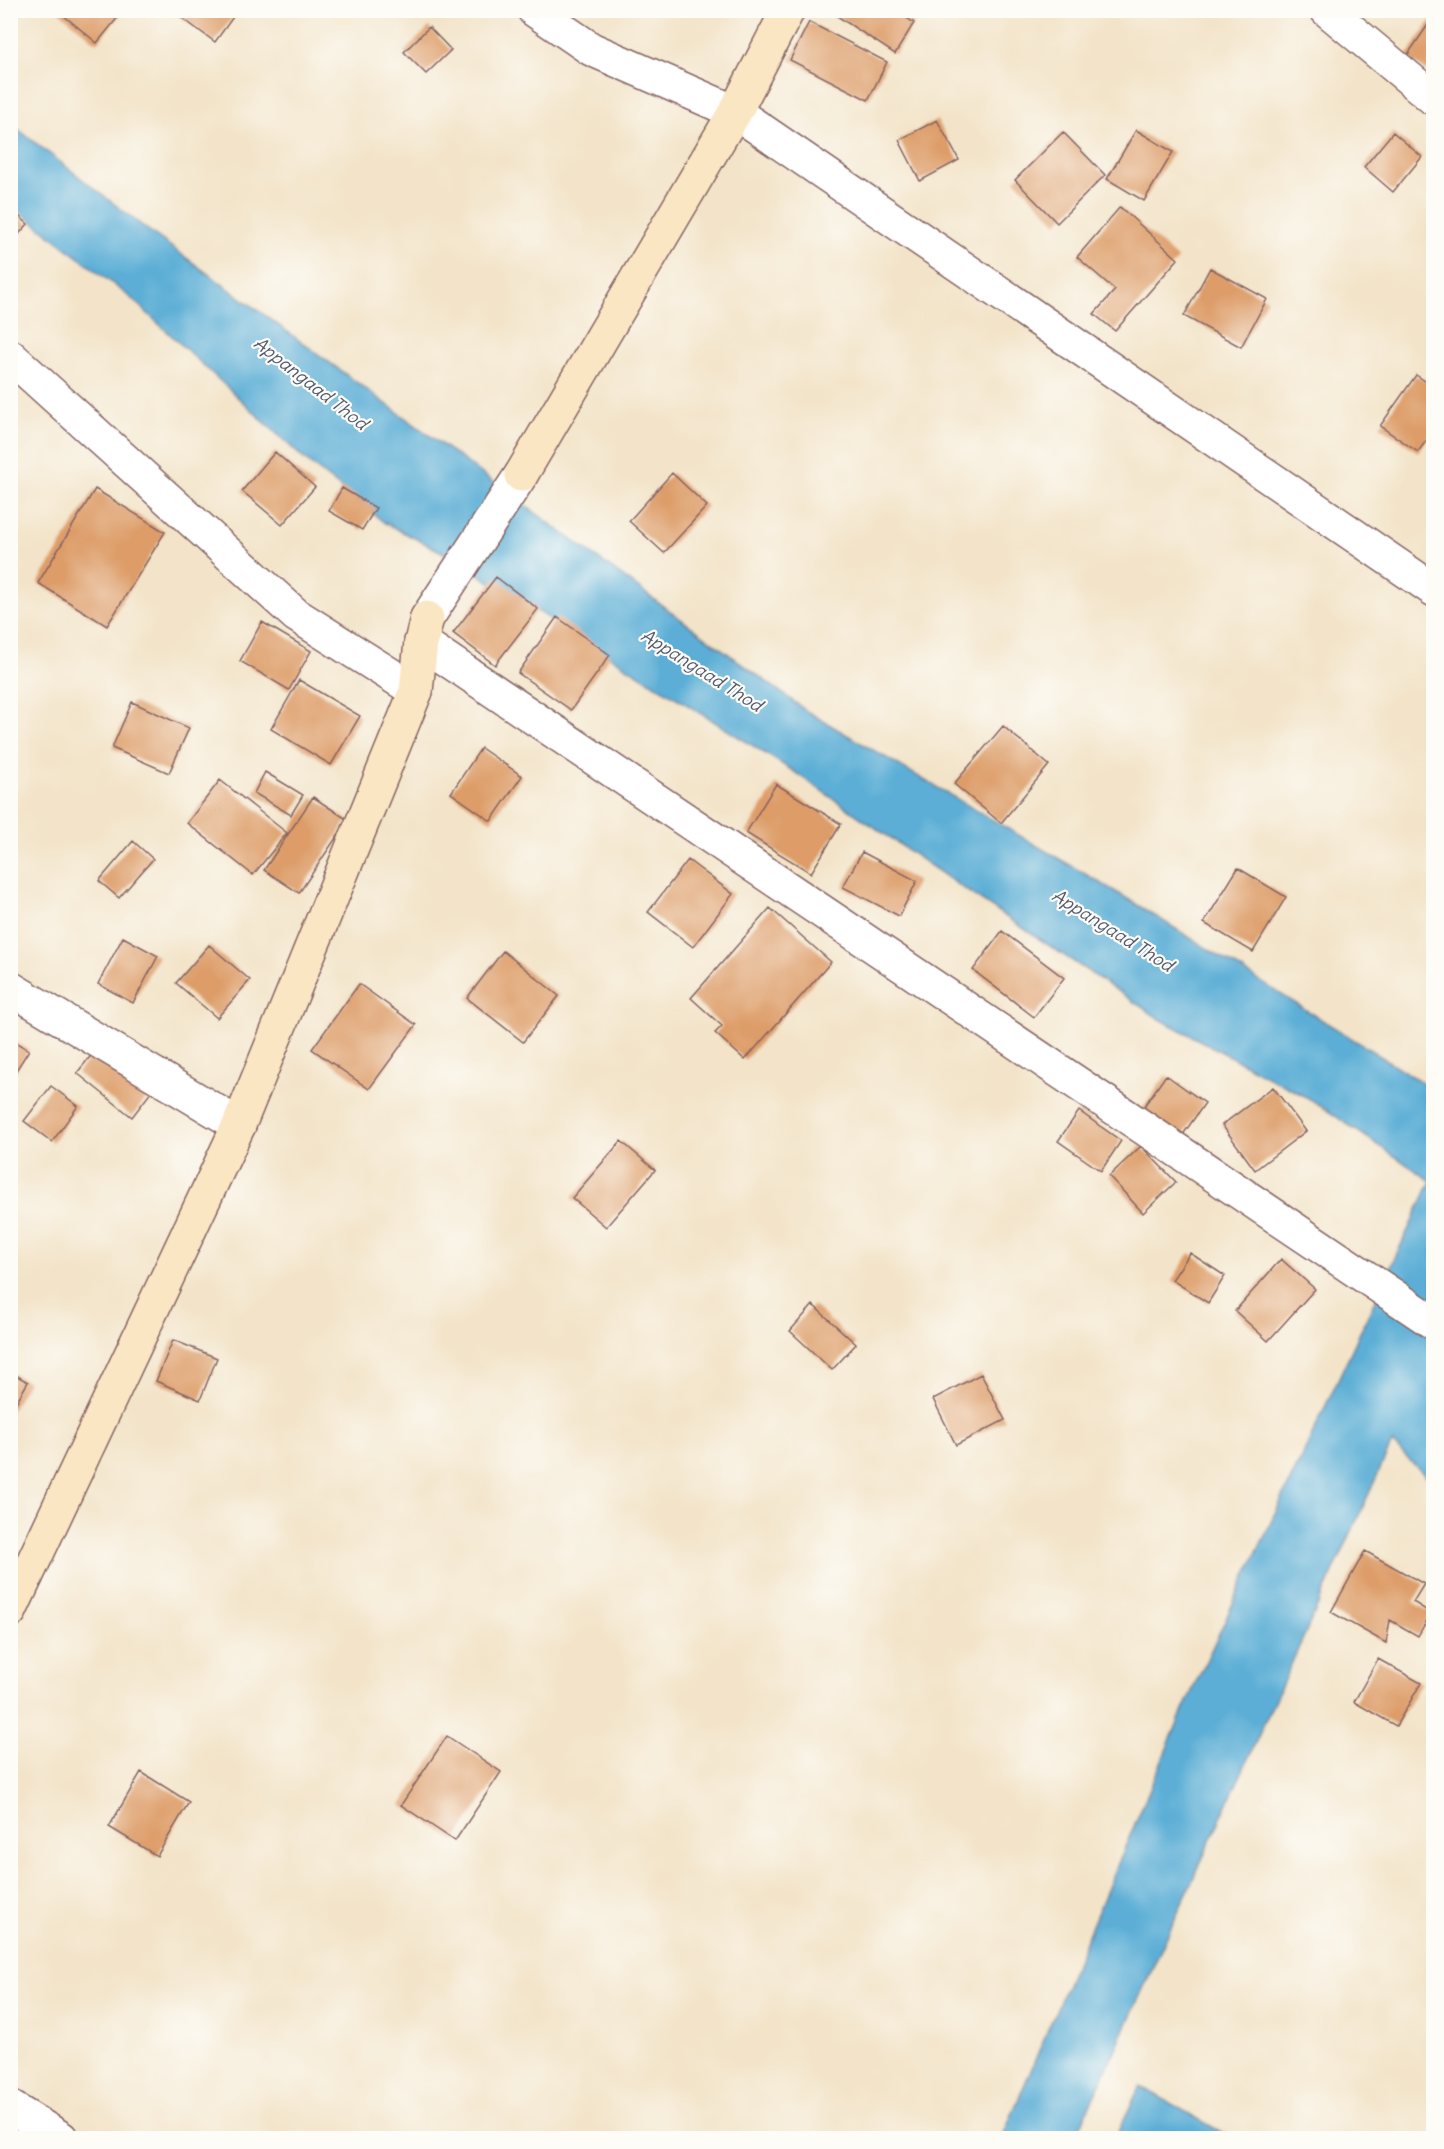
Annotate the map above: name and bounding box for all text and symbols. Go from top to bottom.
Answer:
water label: Appangaad Thod [249,331,375,436]
water label: Appangaad Thod [637,624,769,718]
water label: Appangaad Thod [1048,884,1180,978]

